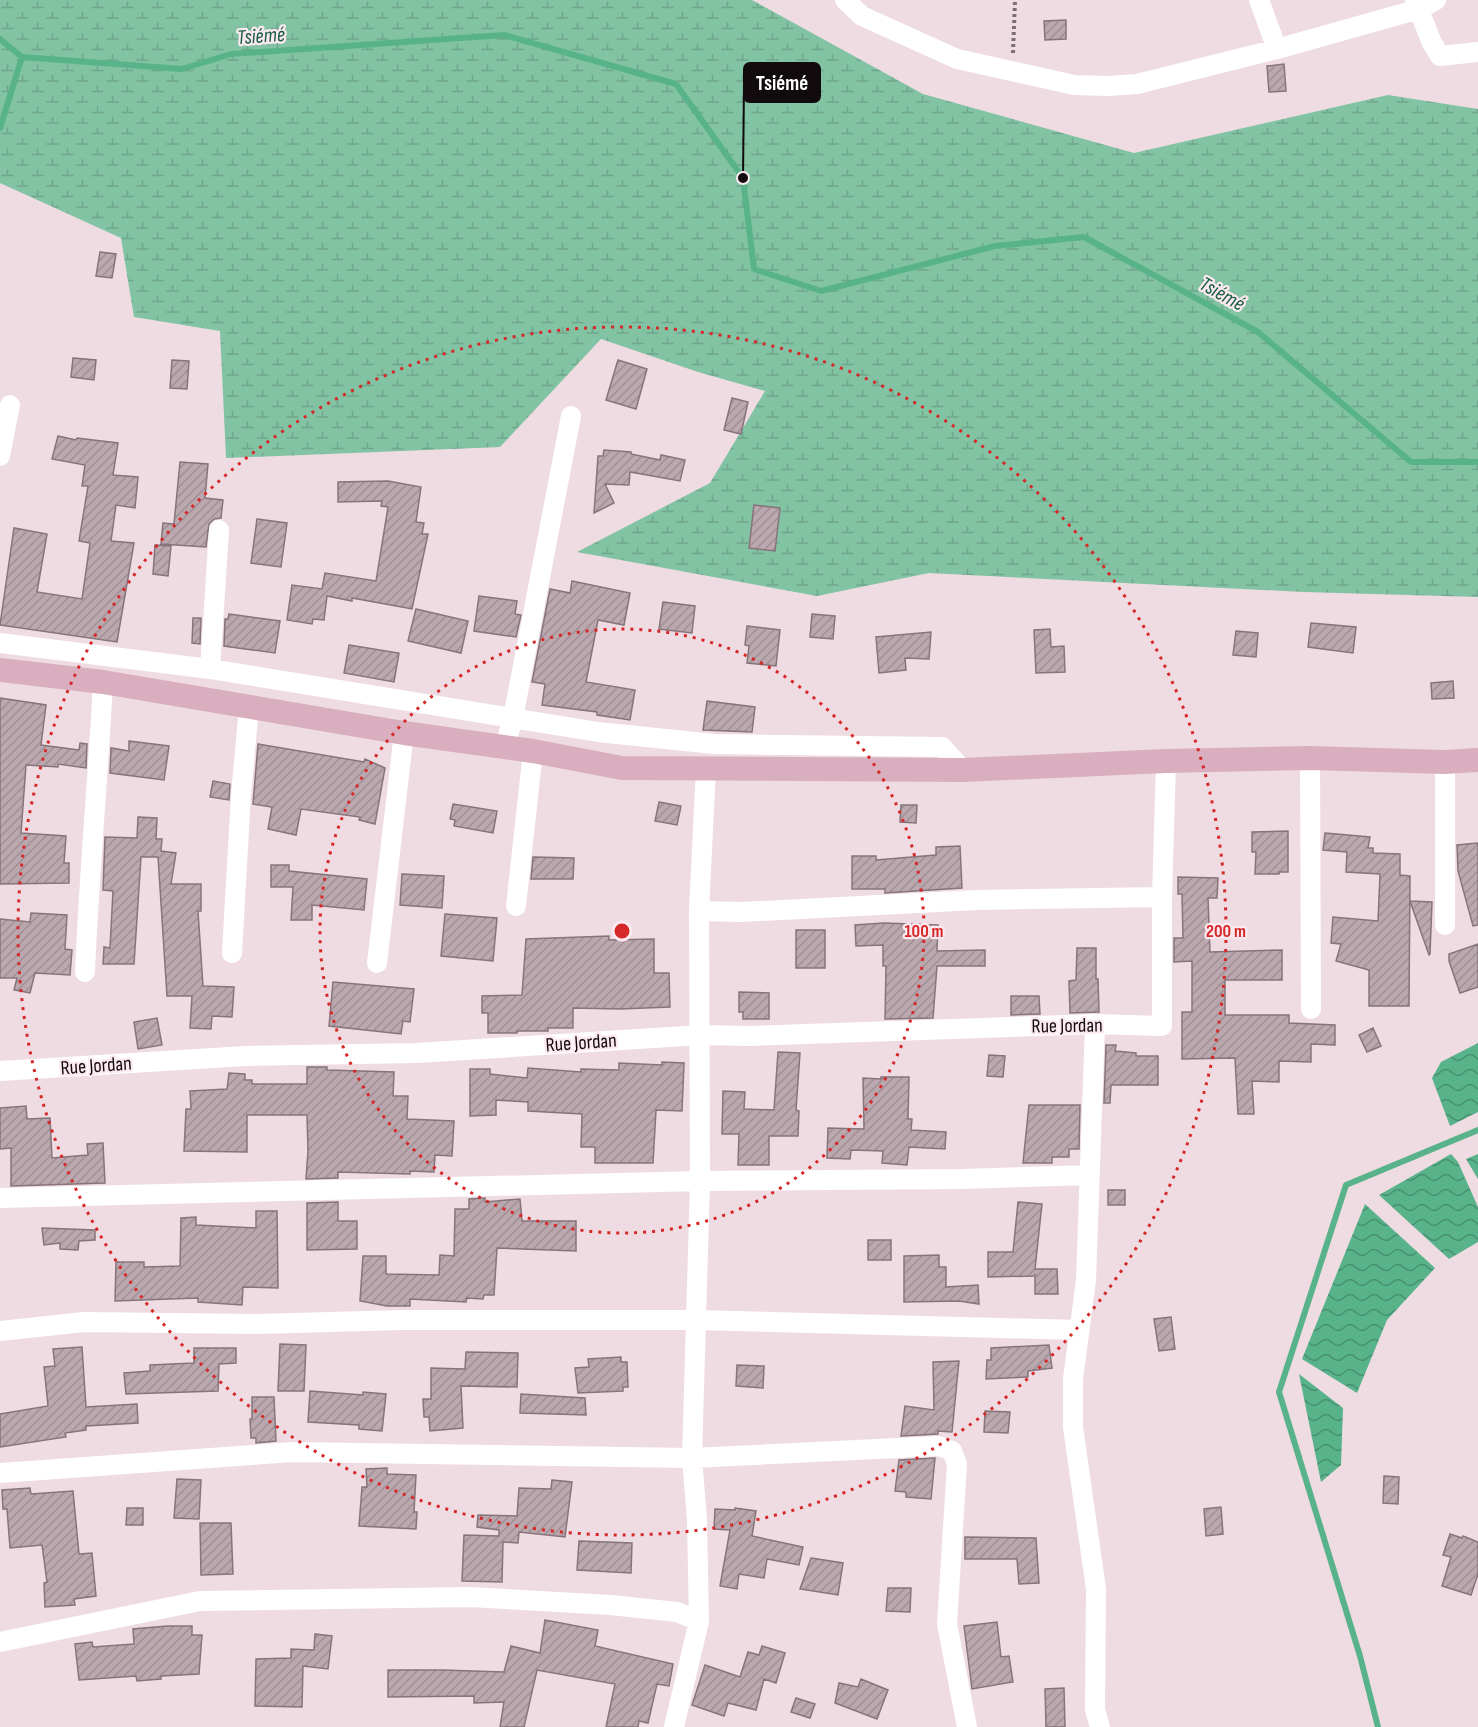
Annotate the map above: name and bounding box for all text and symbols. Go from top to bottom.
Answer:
water label: Tsiémé [236,22,286,50]
callout: Tsiémé [744,63,820,102]
text: Tsiémé [756,71,808,96]
water label: Tsiémé [1195,271,1249,317]
centre of rings [612,921,632,941]
text: 100 m [905,921,944,942]
text: 200 m [1206,921,1246,942]
street label: Rue Jordan [1031,1013,1103,1039]
street label: Rue Jordan [545,1029,617,1057]
street label: Rue Jordan [60,1052,132,1080]

